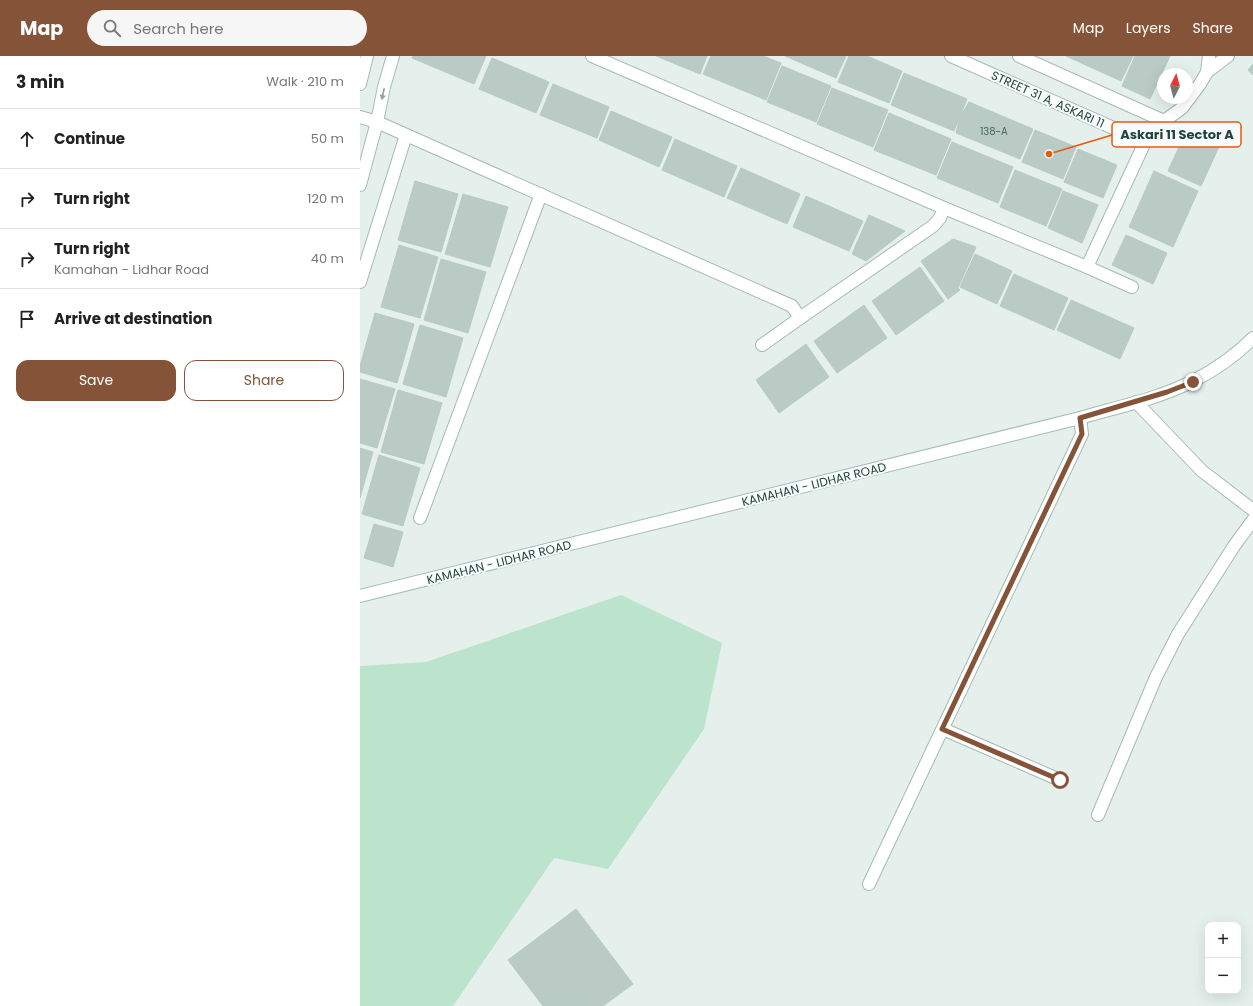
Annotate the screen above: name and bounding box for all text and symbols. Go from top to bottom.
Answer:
search box [87,10,367,46]
text: Map [20,15,63,42]
icon: search [101,17,123,39]
text: Search here [133,18,224,39]
text: Map [1073,18,1104,38]
text: Layers [1126,18,1170,38]
text: Share [1192,18,1233,38]
street label: STREET 31 A, ASKARI 11 [989,66,1107,132]
north arrow [1157,68,1193,104]
text: 3 min [16,70,64,94]
text: Walk · 210 m [266,72,344,91]
one-way arrow [380,88,386,100]
callout: Askari 11 Sector A [1112,122,1241,147]
house number: 138-A [980,124,1008,139]
text: Askari 11 Sector A [1120,125,1234,144]
icon: ahead [16,128,38,150]
text: Continue [54,128,125,149]
text: 50 m [311,129,344,148]
icon: right [16,188,38,210]
text: Turn right [54,188,130,209]
text: 120 m [307,189,344,208]
text: Turn right [54,238,130,259]
icon: right [16,248,38,270]
text: 40 m [311,249,344,268]
text: Kamahan - Lidhar Road [54,260,209,279]
icon: arrive [16,308,38,330]
text: Arrive at destination [54,308,212,329]
button: Save [16,360,176,401]
button: Share [184,360,344,401]
route end [1184,373,1202,391]
street label: KAMAHAN - LIDHAR ROAD [740,458,888,510]
street label: KAMAHAN - LIDHAR ROAD [425,536,573,588]
route start [1051,771,1069,789]
map controls [1205,922,1241,994]
button: + [1205,922,1241,958]
button: − [1205,958,1241,994]

